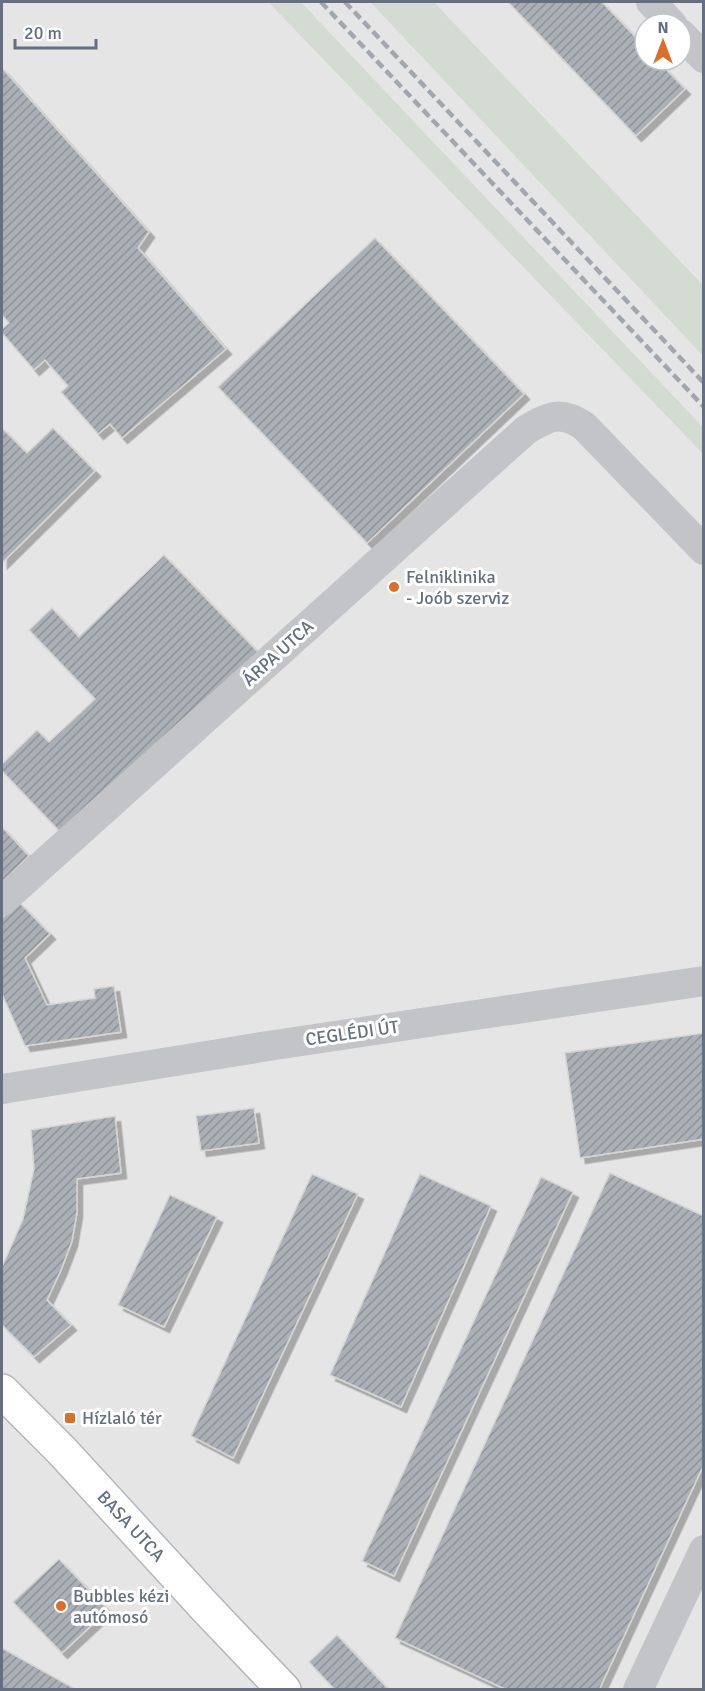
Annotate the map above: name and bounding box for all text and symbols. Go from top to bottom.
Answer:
scale bar [15,12,96,50]
north arrow [633,12,693,72]
text: N [657,18,669,38]
text: 20 m [24,22,62,44]
place label: Felniklinika - Joób szerviz [406,566,509,609]
marker: Felniklinika - Joób szerviz [387,580,401,594]
street label: ÁRPA UTCA [238,615,318,691]
street label: CEGLÉDI ÚT [304,1016,400,1050]
place label: Hízlaló tér [82,1407,162,1429]
marker: Hízlaló tér [63,1411,77,1425]
street label: BASA UTCA [93,1486,169,1566]
place label: Bubbles kézi autómosó [73,1585,169,1628]
marker: Bubbles kézi autómosó [54,1599,68,1613]

